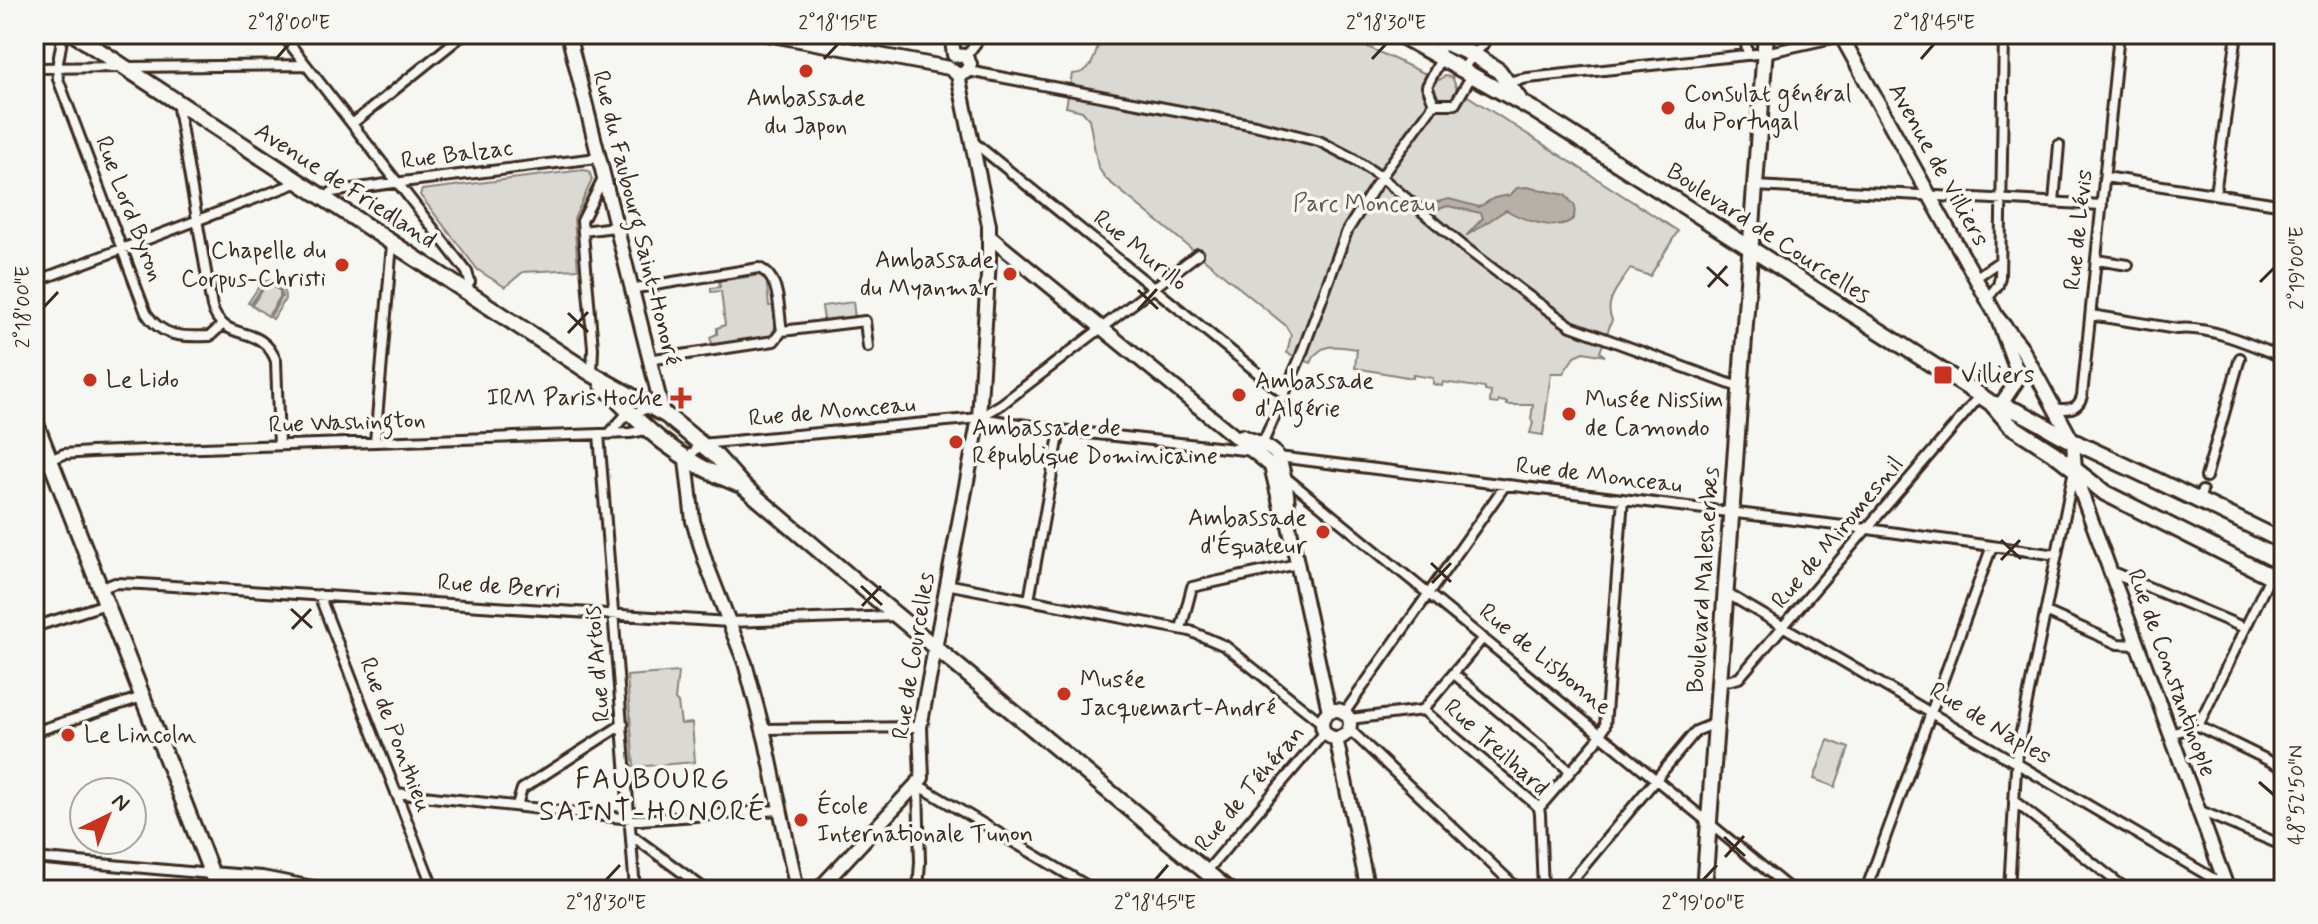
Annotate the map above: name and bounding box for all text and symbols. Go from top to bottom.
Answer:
text: 2°18'00"E [248,10,330,37]
text: 2°18'15"E [798,10,878,37]
text: 2°18'30"E [1346,10,1426,37]
text: 2°18'45"E [1893,10,1975,37]
marker: Ambassade du Japon [797,62,815,80]
street label: Rue du Faubourg Saint-Honoré [581,68,688,369]
street label: Avenue de Villiers [1880,78,1996,252]
place label: Consulat général du Portugal [1684,79,1852,138]
place label: Ambassade du Japon [747,83,866,142]
marker: Consulat général du Portugal [1659,99,1677,117]
street label: Avenue de Friedland [248,116,442,256]
street label: Rue Lord Byron [87,132,171,286]
street label: Rue Balzac [399,133,515,177]
street label: Boulevard de Courcelles [1660,156,1876,312]
street label: Rue de Lévis [2057,168,2101,292]
park label: Parc Monceau [1293,189,1435,220]
street label: Rue Murillo [1086,203,1194,299]
text: 2°19'00"E [2284,226,2311,310]
place label: Chapelle du Corpus-Christi [181,236,326,295]
place label: Ambassade du Myanmar [860,245,995,304]
marker: Chapelle du Corpus-Christi [333,256,351,274]
marker: Ambassade du Myanmar [1001,265,1019,283]
text: 2°18'00"E [10,266,37,348]
place label: Villiers [1961,360,2035,391]
marker: Villiers [1932,364,1954,386]
place label: Le Lido [106,365,179,396]
place label: Ambassade d'Algérie [1255,366,1374,428]
marker: Le Lido [81,371,99,389]
place label: IRM Paris Hoche [487,383,663,414]
place label: Musée Nissim de Camondo [1585,385,1723,444]
marker: Ambassade d'Algérie [1230,386,1248,404]
marker: IRM Paris Hoche [670,387,692,409]
street label: Rue de Monceau [747,389,917,435]
street label: Rue Washington [268,405,426,444]
marker: Musée Nissim de Camondo [1560,405,1578,423]
place label: Ambassade de République Dominicaine [972,413,1218,472]
marker: Ambassade de République Dominicaine [947,433,965,451]
street label: Rue de Monceau [1514,450,1684,502]
street label: Rue de Miromesnil [1765,450,1911,616]
street label: Boulevard Malesherbes [1681,465,1727,694]
place label: Ambassade d'Équateur [1188,503,1308,562]
marker: Ambassade d'Équateur [1314,523,1332,541]
street label: Rue de Constantinople [2119,565,2223,781]
street label: Rue de Berri [436,567,562,607]
street label: Rue de Courcelles [885,570,943,742]
street label: Rue de Lisbonne [1472,597,1618,723]
street label: Rue d'Artois [577,605,619,723]
street label: Rue de Ponthieu [351,653,439,817]
place label: Musée Jacquemart-André [1080,665,1276,724]
street label: Rue de Naples [1923,675,2057,773]
marker: Musée Jacquemart-André [1055,685,1073,703]
street label: Rue Treilhard [1437,693,1555,803]
street label: Rue de Téhéran [1188,719,1312,859]
place label: Le Lincoln [84,720,197,751]
marker: Le Lincoln [59,726,77,744]
text: 48°52'50"N [2284,745,2311,845]
district label: FAUBOURG SAINT-HONORÉ [539,762,767,831]
north arrow [68,776,148,856]
text: N [105,788,135,818]
place label: École Internationale Tunon [817,789,1033,850]
marker: École Internationale Tunon [792,811,810,829]
text: 2°18'30"E [566,890,646,917]
text: 2°18'45"E [1114,890,1196,917]
text: 2°19'00"E [1661,890,1745,917]

